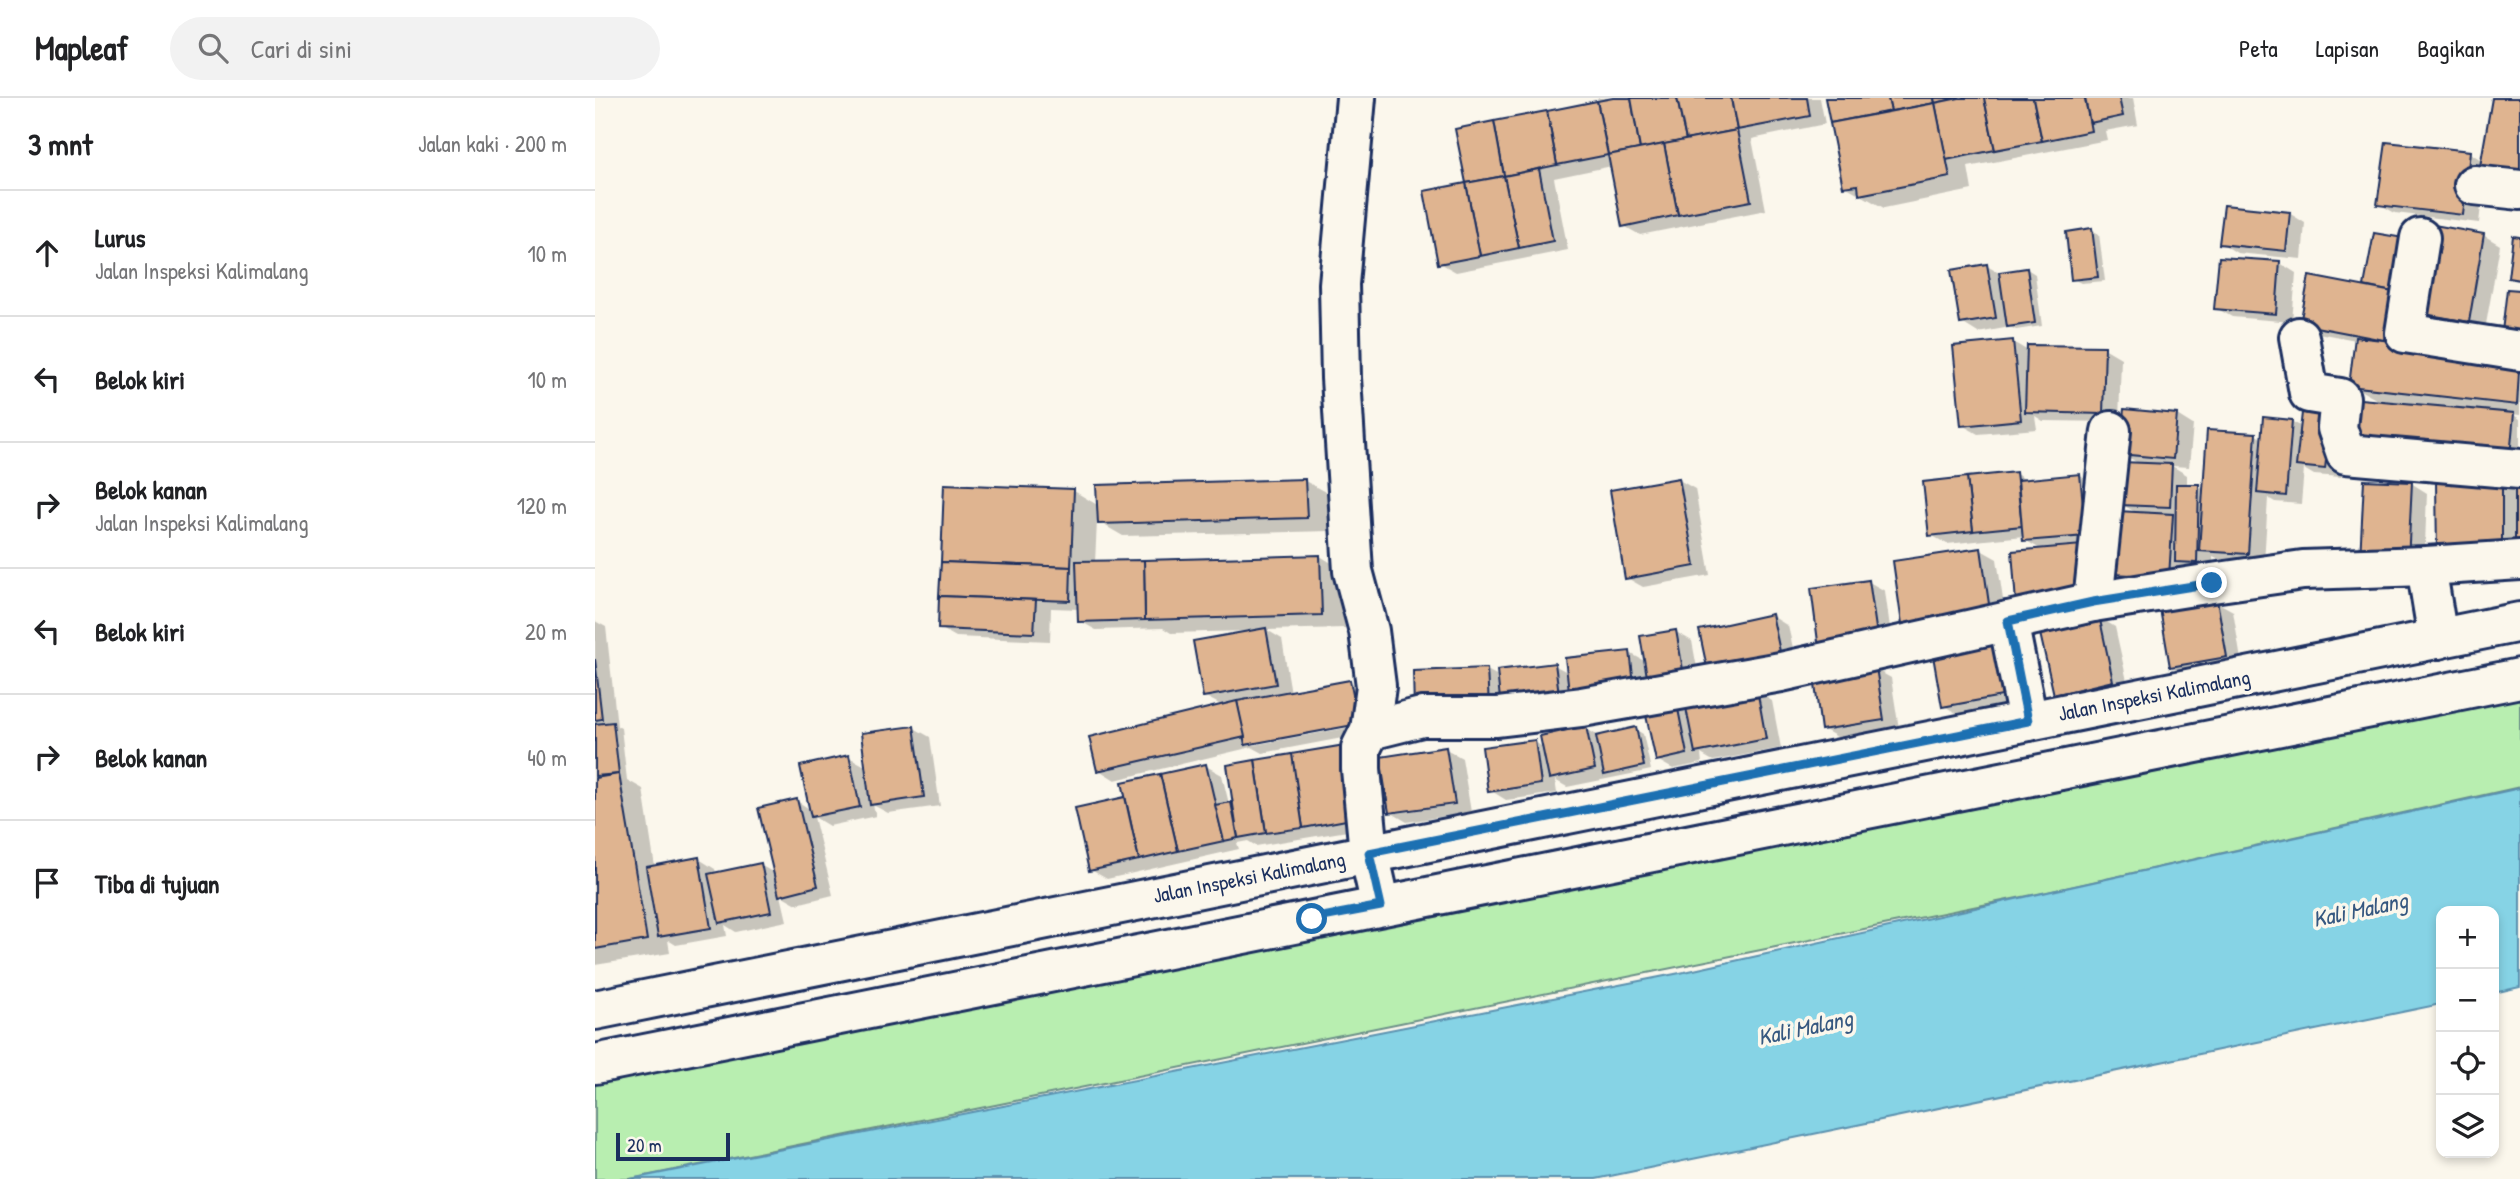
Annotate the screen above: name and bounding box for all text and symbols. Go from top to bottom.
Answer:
search box [170,17,660,80]
text: Mapleaf [35,26,128,70]
icon: search [194,29,232,67]
text: Cari di sini [250,31,352,66]
text: Peta [2239,32,2278,64]
text: Lapisan [2316,32,2379,64]
text: Bagikan [2417,32,2485,64]
text: 3 mnt [28,124,93,164]
text: Jalan kaki · 200 m [418,128,567,159]
text: Lurus [95,220,146,255]
icon: ahead [28,234,66,272]
text: 10 m [527,238,567,269]
text: Jalan Inspeksi Kalimalang [95,255,309,286]
icon: left [28,360,66,398]
text: Belok kiri [95,362,185,397]
text: 10 m [527,364,567,395]
text: Belok kanan [95,472,207,507]
icon: right [28,486,66,524]
text: 120 m [517,490,567,521]
text: Jalan Inspeksi Kalimalang [95,507,309,538]
route end [2196,567,2227,598]
icon: left [28,612,66,650]
text: Belok kiri [95,614,185,649]
text: 20 m [525,616,567,647]
street label: Jalan Inspeksi Kalimalang [2056,662,2252,728]
icon: right [28,738,66,776]
text: Belok kanan [95,740,207,775]
text: 40 m [527,742,567,773]
street label: Jalan Inspeksi Kalimalang [1151,844,1347,910]
icon: arrive [28,864,66,902]
text: Tiba di tujuan [95,866,220,901]
water label: Kali Malang [2310,883,2412,935]
route start [1296,903,1327,934]
map controls [2436,906,2499,1158]
button: + [2436,906,2499,969]
button: − [2436,969,2499,1032]
water label: Kali Malang [1755,1001,1857,1053]
button: locate [2436,1032,2499,1095]
button: layers [2436,1095,2499,1158]
scale bar [616,1130,730,1162]
text: 20 m [627,1132,662,1158]

